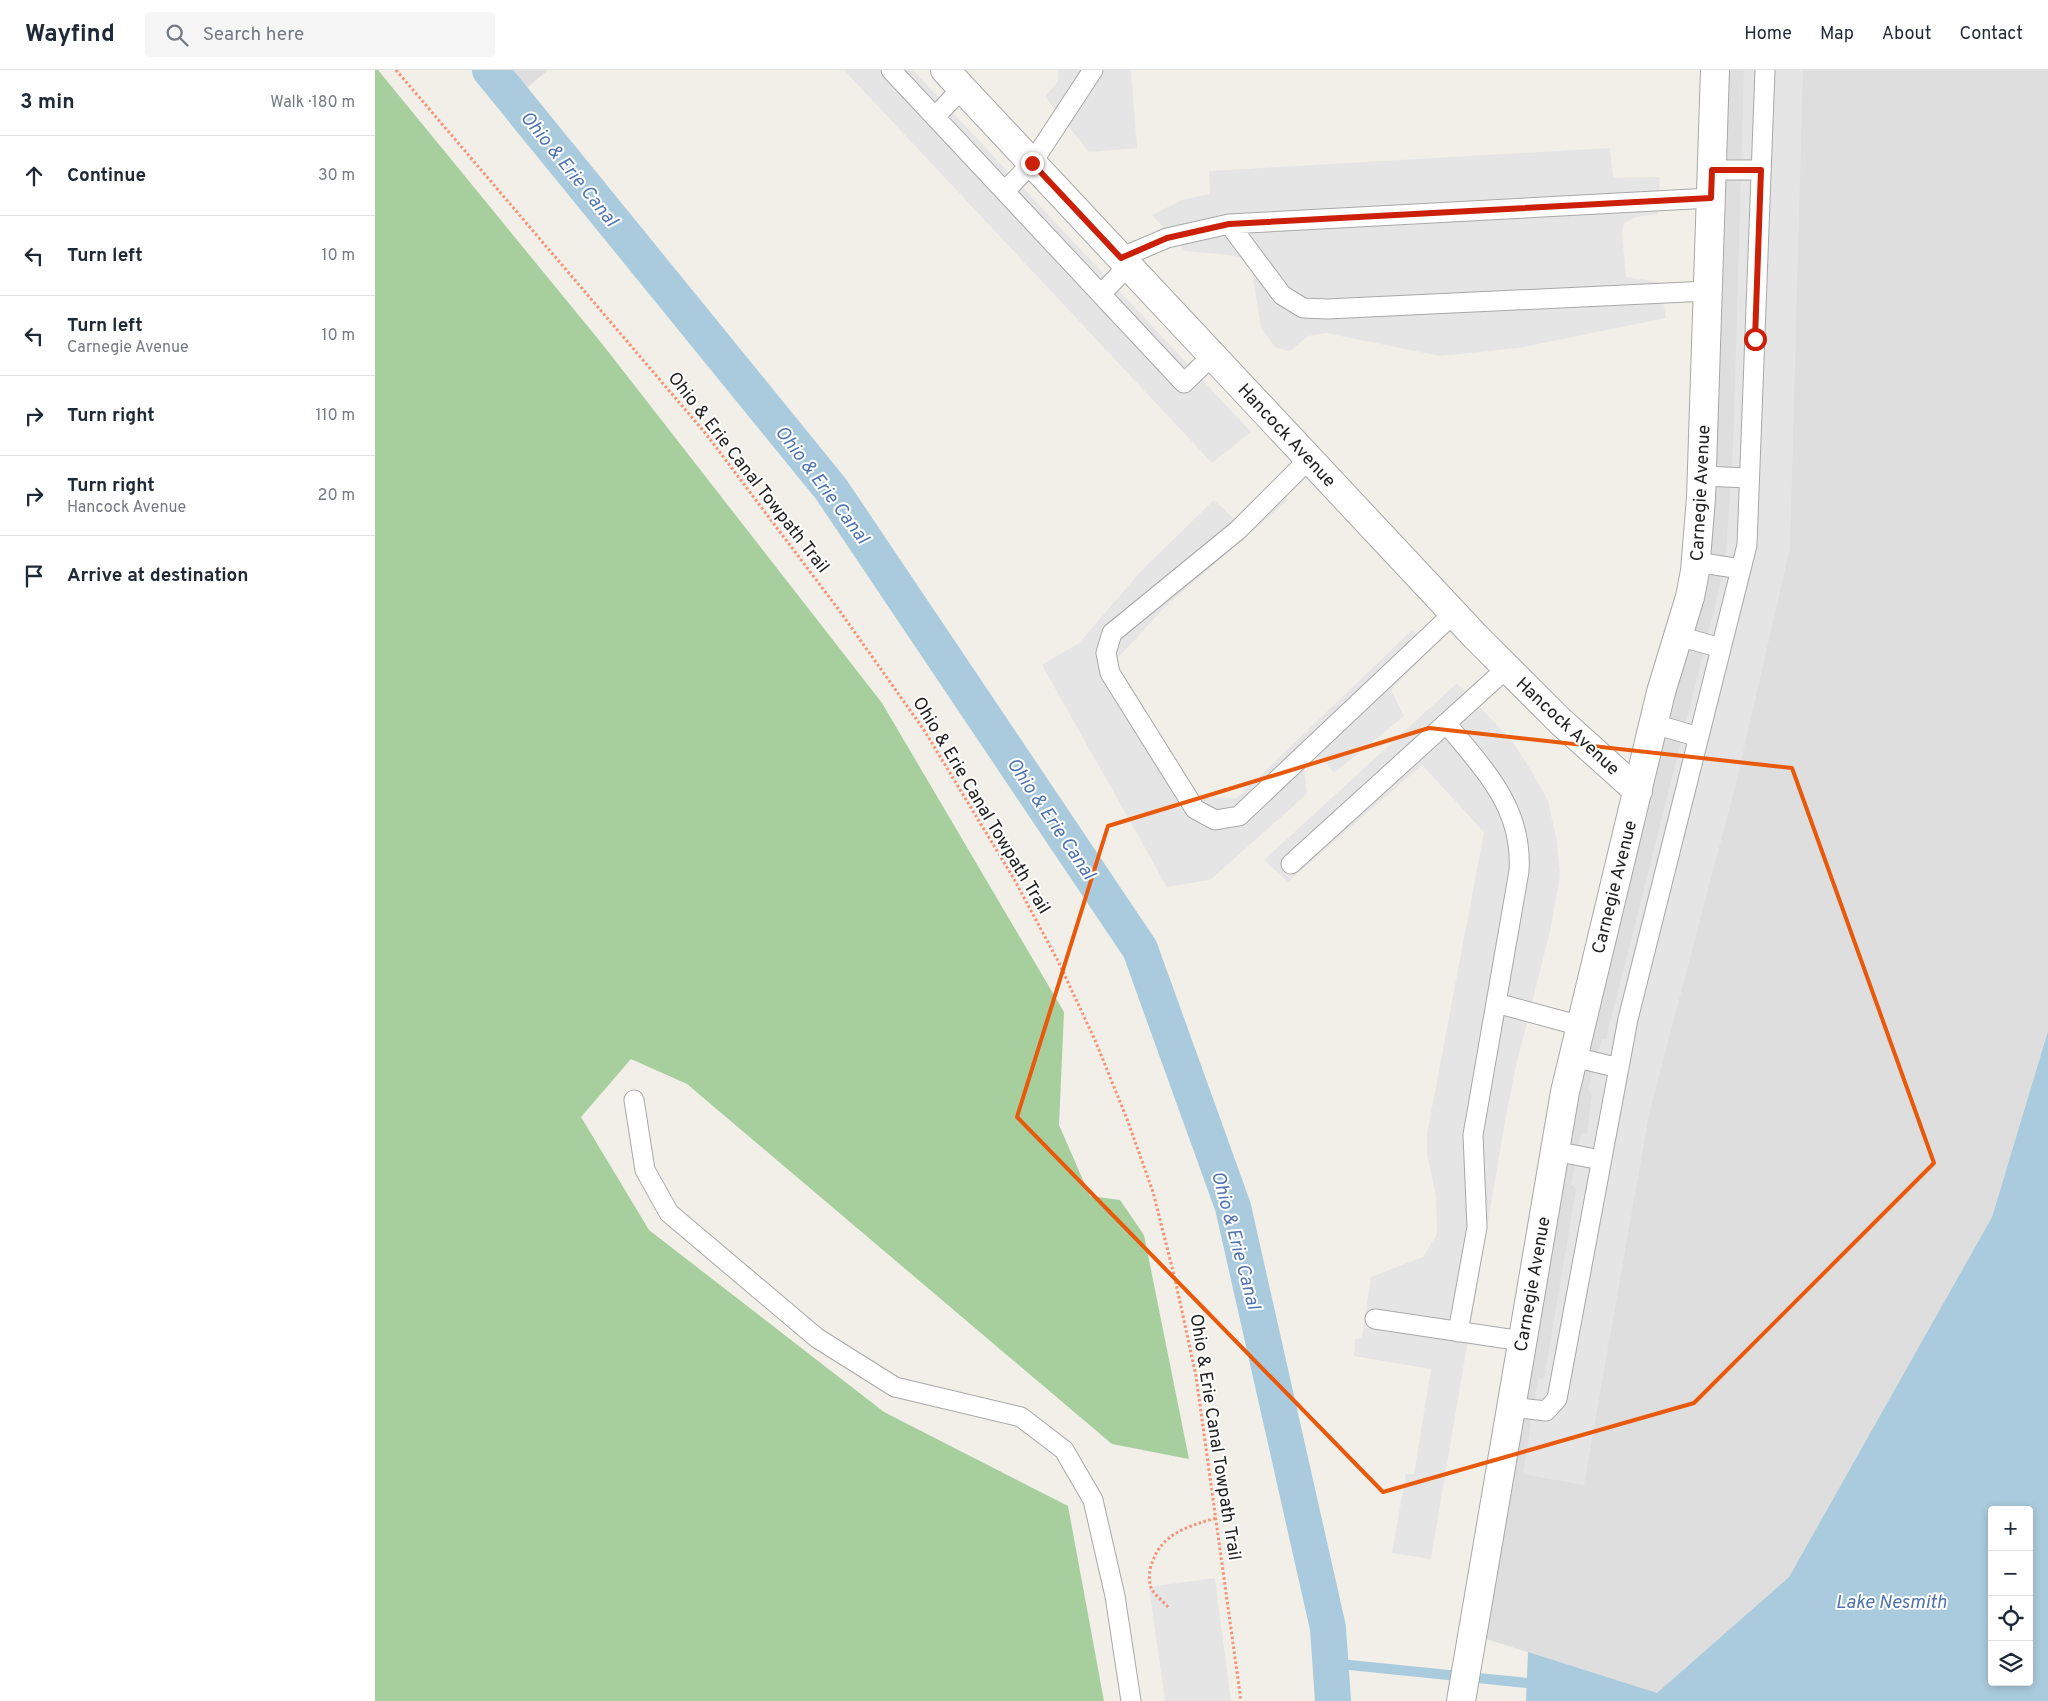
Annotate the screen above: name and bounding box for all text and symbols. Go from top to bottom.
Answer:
search box [145,12,495,57]
text: Wayfind [25,20,115,50]
icon: search [163,21,191,49]
text: Search here [203,23,304,47]
text: Home [1744,23,1792,46]
text: Map [1820,23,1854,46]
text: About [1882,23,1931,46]
text: Contact [1959,23,2023,46]
text: 3 min [20,89,75,116]
text: Walk · 180 m [270,93,355,113]
water label: Ohio & Erie Canal [514,106,623,233]
route end [1021,152,1044,175]
icon: ahead [20,162,48,190]
text: Continue [67,164,146,188]
text: 30 m [318,166,355,186]
icon: left [20,242,48,270]
text: Turn left [67,244,143,268]
text: 10 m [321,246,355,266]
text: Turn left [67,314,143,338]
icon: left [20,322,48,350]
text: 10 m [321,326,355,346]
route start [1744,328,1767,351]
text: Carnegie Avenue [67,338,189,358]
street label: Ohio & Erie Canal Towpath Trail [663,366,835,578]
street label: Hancock Avenue [1232,379,1340,493]
icon: right [20,402,48,430]
text: Turn right [67,404,155,428]
text: 110 m [315,406,355,426]
water label: Ohio & Erie Canal [771,420,875,548]
street label: Carnegie Avenue [1686,424,1717,562]
text: Turn right [67,474,155,498]
icon: right [20,482,48,510]
text: 20 m [318,486,355,506]
text: Hancock Avenue [67,498,186,518]
icon: arrive [20,562,48,590]
text: Arrive at destination [67,564,248,588]
street label: Hancock Avenue [1510,673,1624,781]
street label: Ohio & Erie Canal Towpath Trail [908,692,1056,918]
water label: Ohio & Erie Canal [1003,753,1101,883]
street label: Carnegie Avenue [1588,818,1643,956]
water label: Ohio & Erie Canal [1205,1169,1265,1313]
street label: Carnegie Avenue [1510,1215,1557,1354]
street label: Ohio & Erie Canal Towpath Trail [1184,1312,1245,1562]
map controls [1988,1506,2033,1686]
button: + [1988,1506,2033,1551]
button: − [1988,1551,2033,1596]
water label: Lake Nesmith [1836,1591,1947,1615]
button: locate [1988,1596,2033,1641]
button: layers [1988,1641,2033,1686]

